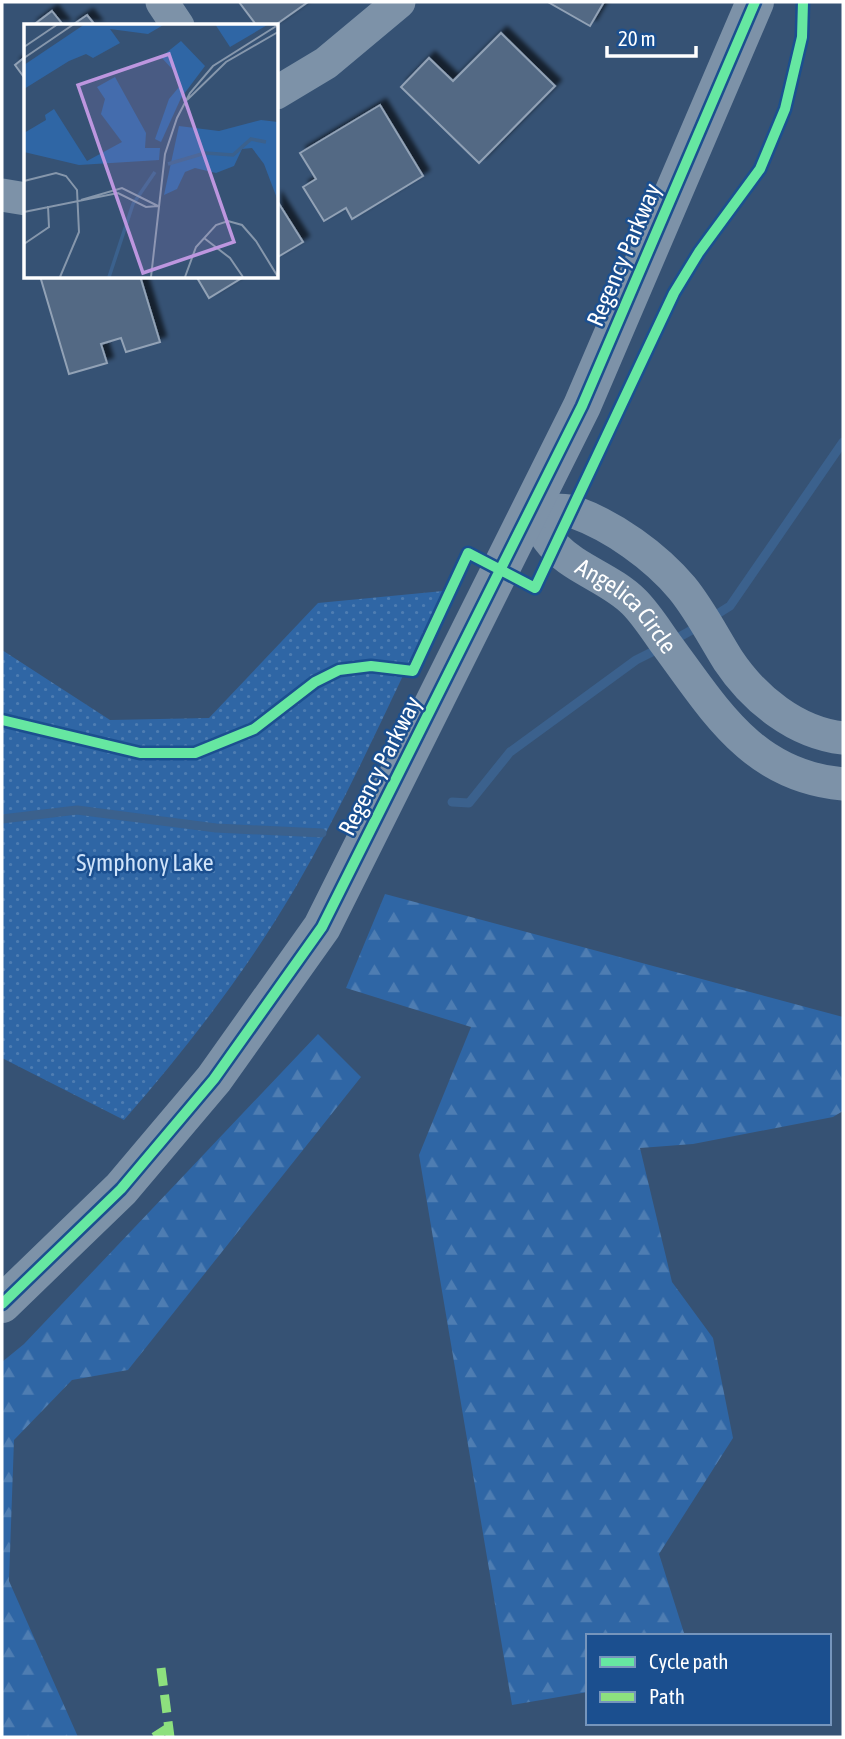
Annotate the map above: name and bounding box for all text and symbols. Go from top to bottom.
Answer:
scale bar [607,14,696,58]
inset map [24,24,278,278]
text: 20 m [618,26,656,50]
street label: Regency Parkway [581,179,666,330]
street label: Angelica Circle [571,553,682,659]
street label: Regency Parkway [333,692,426,840]
park label: Symphony Lake [76,849,214,876]
legend [586,1634,831,1725]
text: Cycle path [649,1649,728,1673]
text: Path [649,1684,685,1708]

